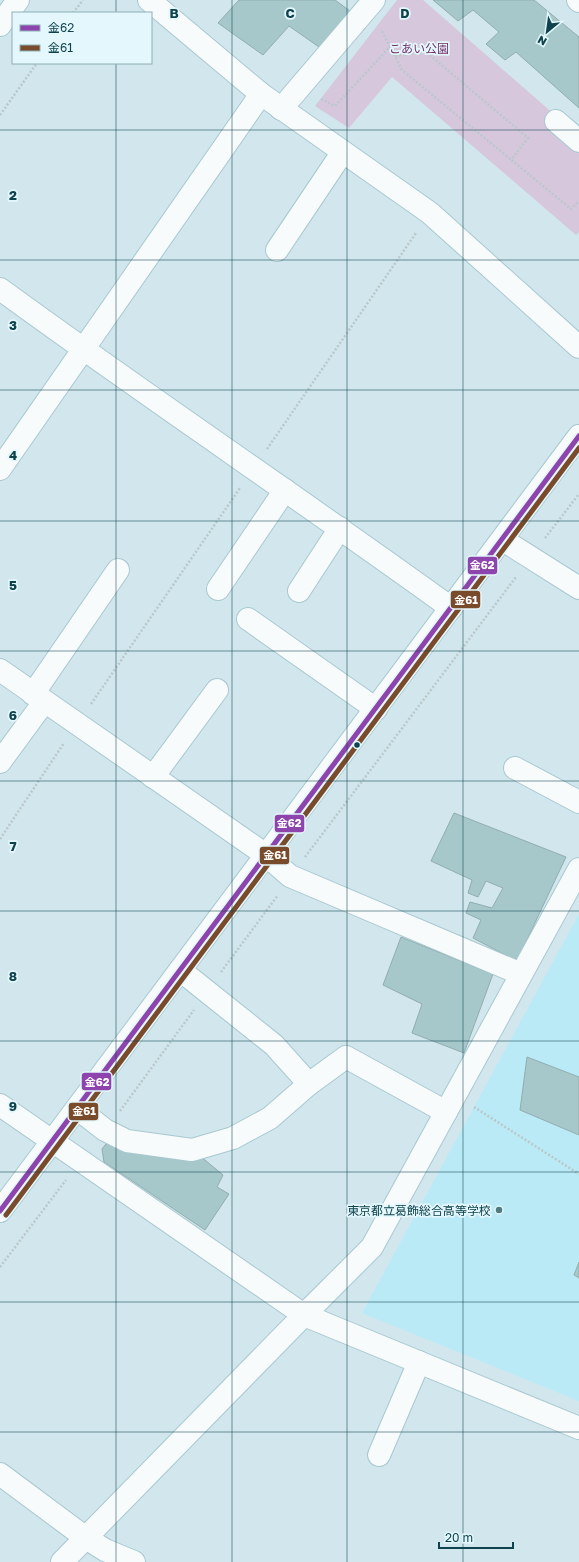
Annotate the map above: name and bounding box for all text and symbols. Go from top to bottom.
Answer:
text: B [169,5,179,21]
text: C [285,5,295,21]
text: D [400,5,410,21]
legend [12,12,152,64]
north arrow [527,12,567,52]
text: 金62 [48,20,74,35]
text: N [535,33,549,49]
text: 金61 [48,40,73,55]
park label: こあい公園 [389,41,449,56]
text: 2 [9,187,17,203]
text: 3 [9,317,17,333]
text: 4 [9,447,17,463]
line badge: 金62 [467,556,498,575]
text: 金62 [470,558,495,571]
text: 5 [9,577,17,593]
line badge: 金61 [450,590,481,609]
text: 金61 [454,593,478,606]
text: 6 [9,707,17,723]
unlabelled marker [352,740,362,750]
line badge: 金62 [274,814,305,833]
text: 金62 [277,816,302,829]
text: 7 [9,838,17,854]
line badge: 金61 [259,846,290,865]
text: 金61 [263,848,287,861]
text: 8 [9,968,17,984]
line badge: 金62 [81,1072,112,1091]
text: 金62 [85,1075,110,1088]
text: 9 [9,1098,17,1114]
line badge: 金61 [68,1102,99,1121]
text: 金61 [72,1104,96,1117]
place label: 東京都立葛飾総合高等学校 [347,1203,491,1218]
marker: 東京都立葛飾総合高等学校 [494,1205,504,1215]
scale bar [439,1524,513,1550]
text: 20 m [445,1530,473,1545]

